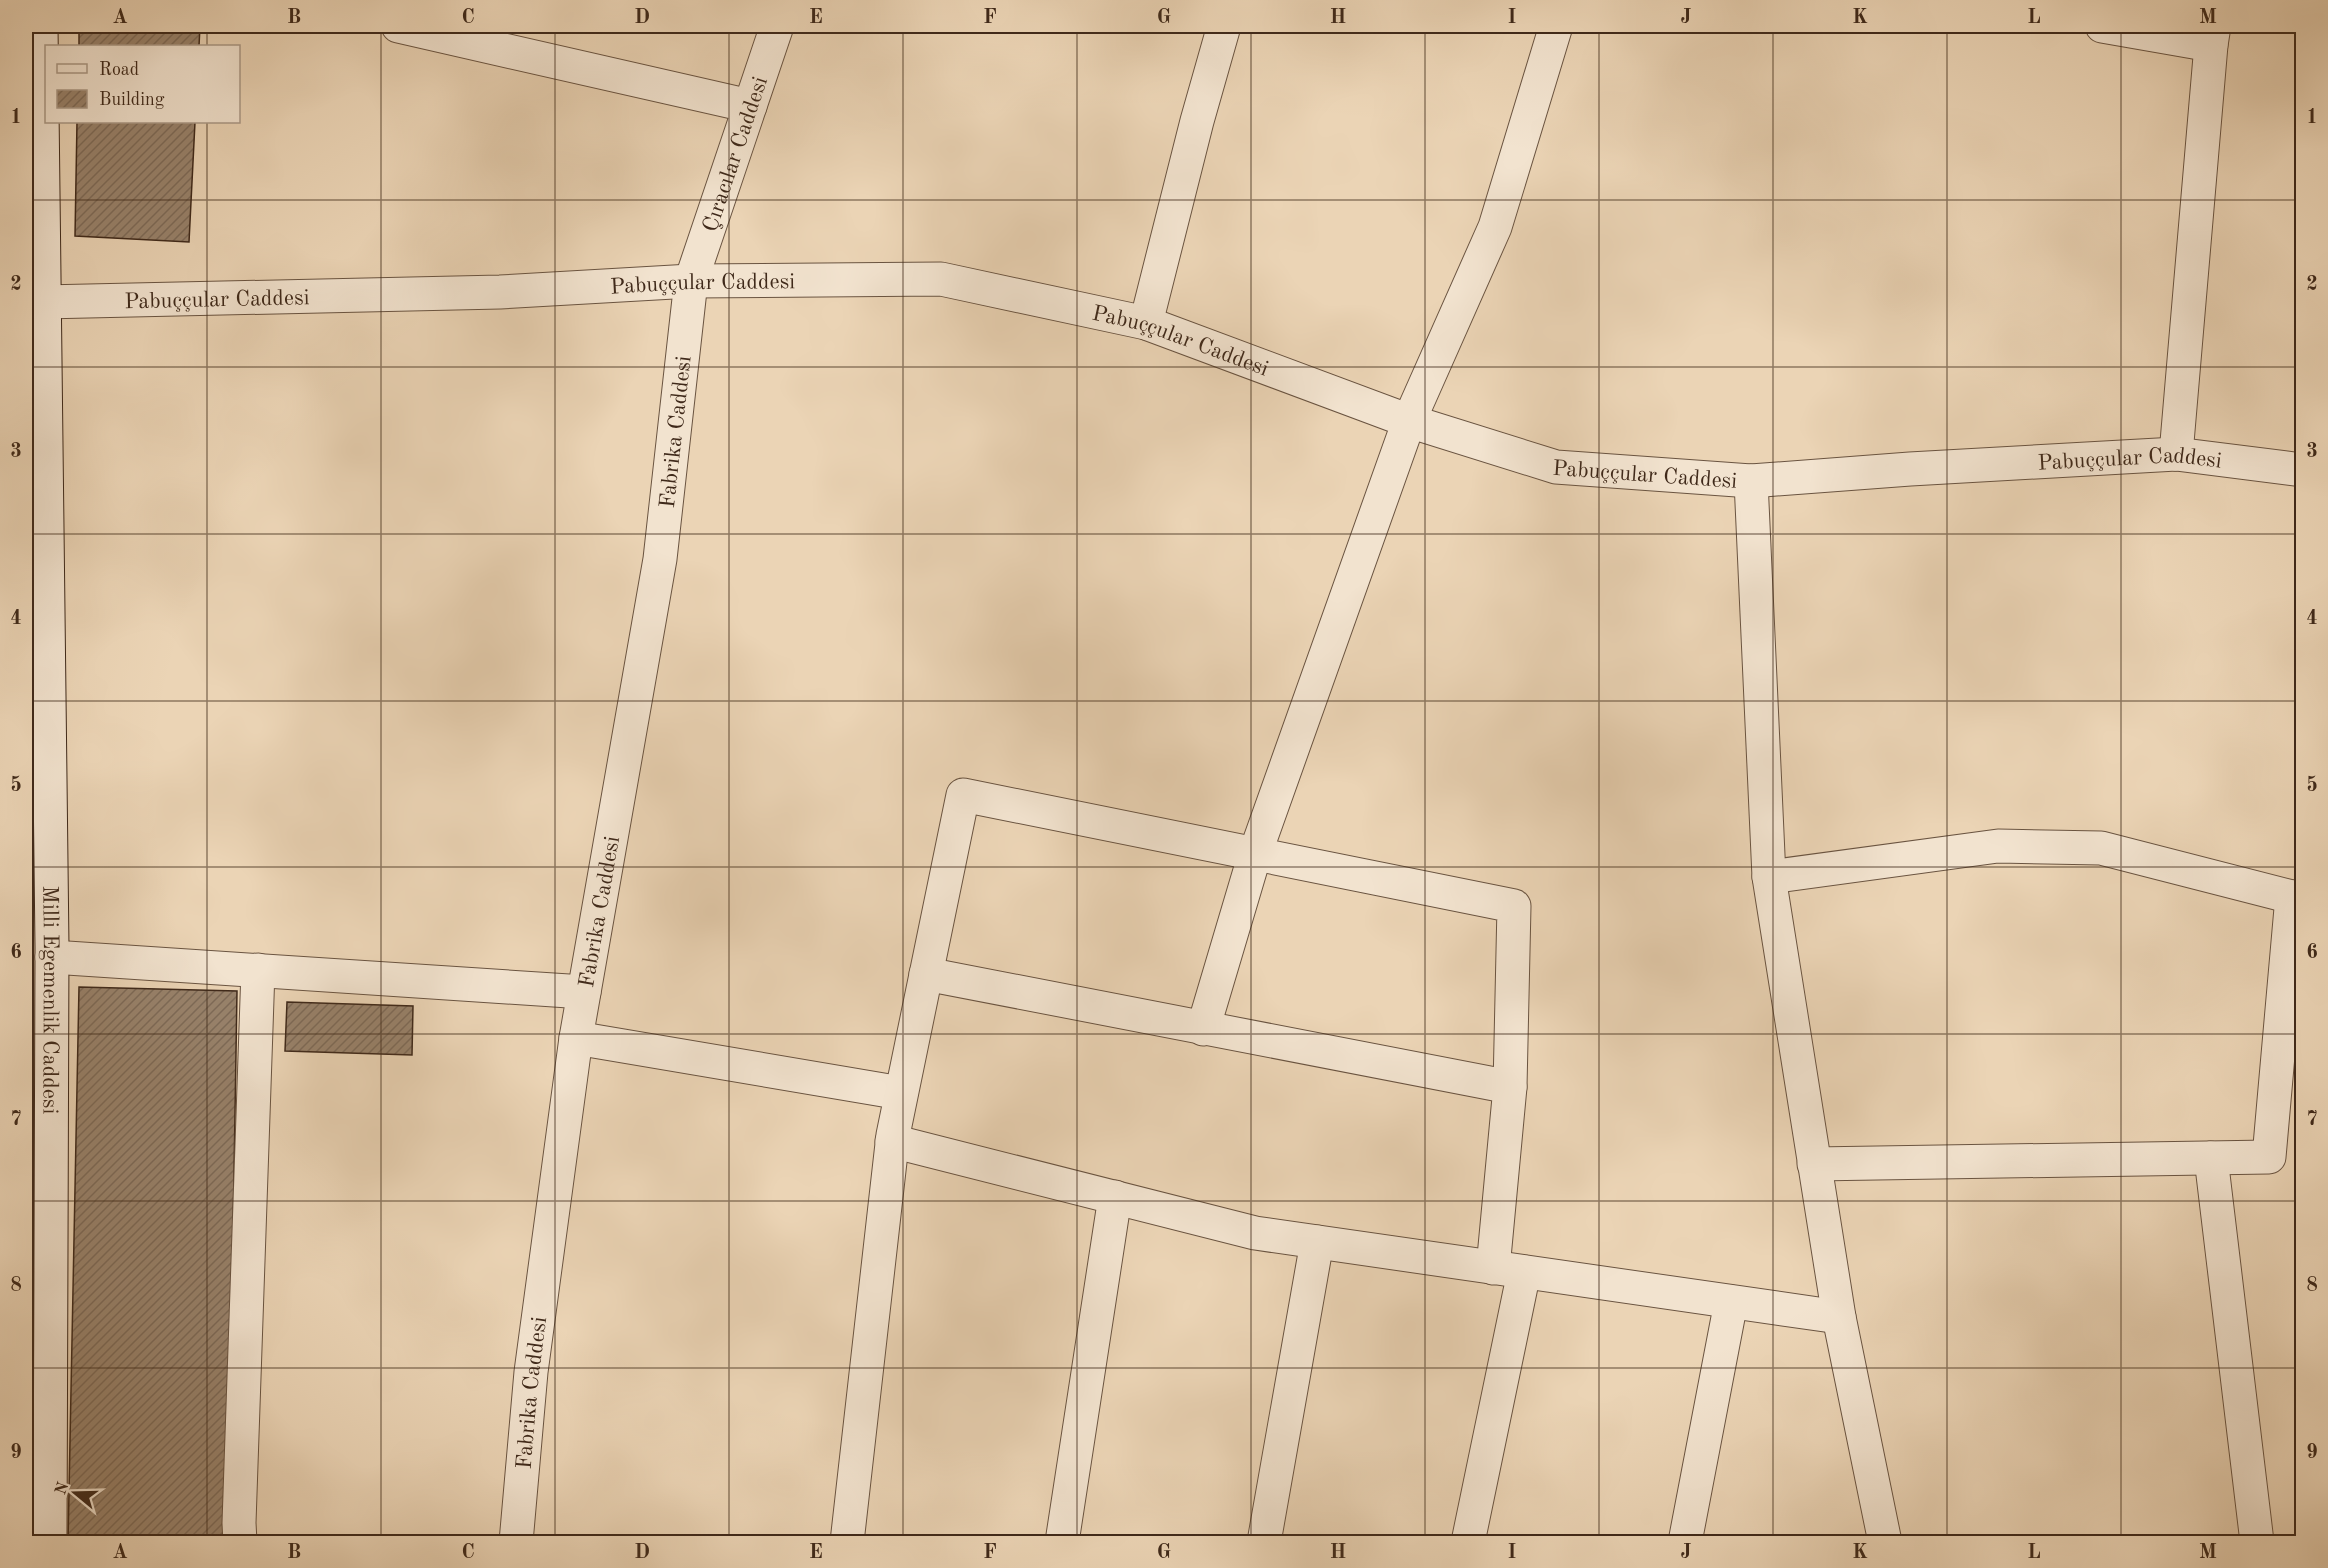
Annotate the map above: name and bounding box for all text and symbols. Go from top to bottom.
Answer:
text: A [112,8,128,28]
text: B [287,8,301,28]
text: C [461,8,475,28]
text: D [634,8,650,28]
text: E [809,8,823,28]
text: F [983,8,997,28]
text: G [1157,8,1171,28]
text: H [1330,8,1346,28]
text: I [1508,8,1516,28]
text: J [1681,8,1692,28]
text: K [1852,8,1868,28]
text: L [2027,8,2041,28]
text: M [2199,8,2217,28]
legend [45,45,240,123]
text: Road [99,61,139,79]
street label: Çıracılar Caddesi [699,74,772,235]
text: Building [99,91,165,109]
text: 1 [10,108,22,128]
text: 1 [2306,108,2318,128]
street label: Pabuççular Caddesi [610,271,795,299]
text: 2 [10,275,22,295]
text: 2 [2306,275,2318,295]
street label: Pabuççular Caddesi [124,287,310,313]
street label: Pabuççular Caddesi [1090,303,1271,381]
street label: Fabrika Caddesi [657,355,696,509]
text: 3 [10,442,22,462]
text: 3 [2306,442,2318,462]
street label: Pabuççular Caddesi [2037,445,2223,475]
street label: Pabuççular Caddesi [1552,458,1738,493]
text: 4 [10,609,22,629]
text: 4 [2306,609,2318,629]
text: 5 [10,775,22,796]
text: 5 [2306,775,2318,796]
street label: Fabrika Caddesi [576,834,624,989]
street label: Milli Egemenlik Caddesi [38,885,61,1114]
text: 6 [10,943,22,963]
text: 6 [2306,943,2318,963]
text: 7 [10,1110,22,1130]
text: 7 [2306,1110,2318,1130]
text: 8 [10,1276,22,1296]
text: 8 [2306,1276,2318,1296]
street label: Fabrika Caddesi [513,1315,551,1470]
text: 9 [10,1443,22,1463]
text: 9 [2306,1443,2318,1463]
north arrow [45,1463,105,1523]
text: N [53,1480,73,1497]
text: A [112,1543,128,1563]
text: B [287,1543,301,1563]
text: C [461,1543,475,1563]
text: D [634,1543,650,1563]
text: E [809,1543,823,1563]
text: F [983,1543,997,1563]
text: G [1157,1543,1171,1563]
text: H [1330,1543,1346,1563]
text: I [1508,1543,1516,1563]
text: J [1681,1543,1692,1563]
text: K [1852,1543,1868,1563]
text: L [2027,1543,2041,1563]
text: M [2199,1543,2217,1563]

